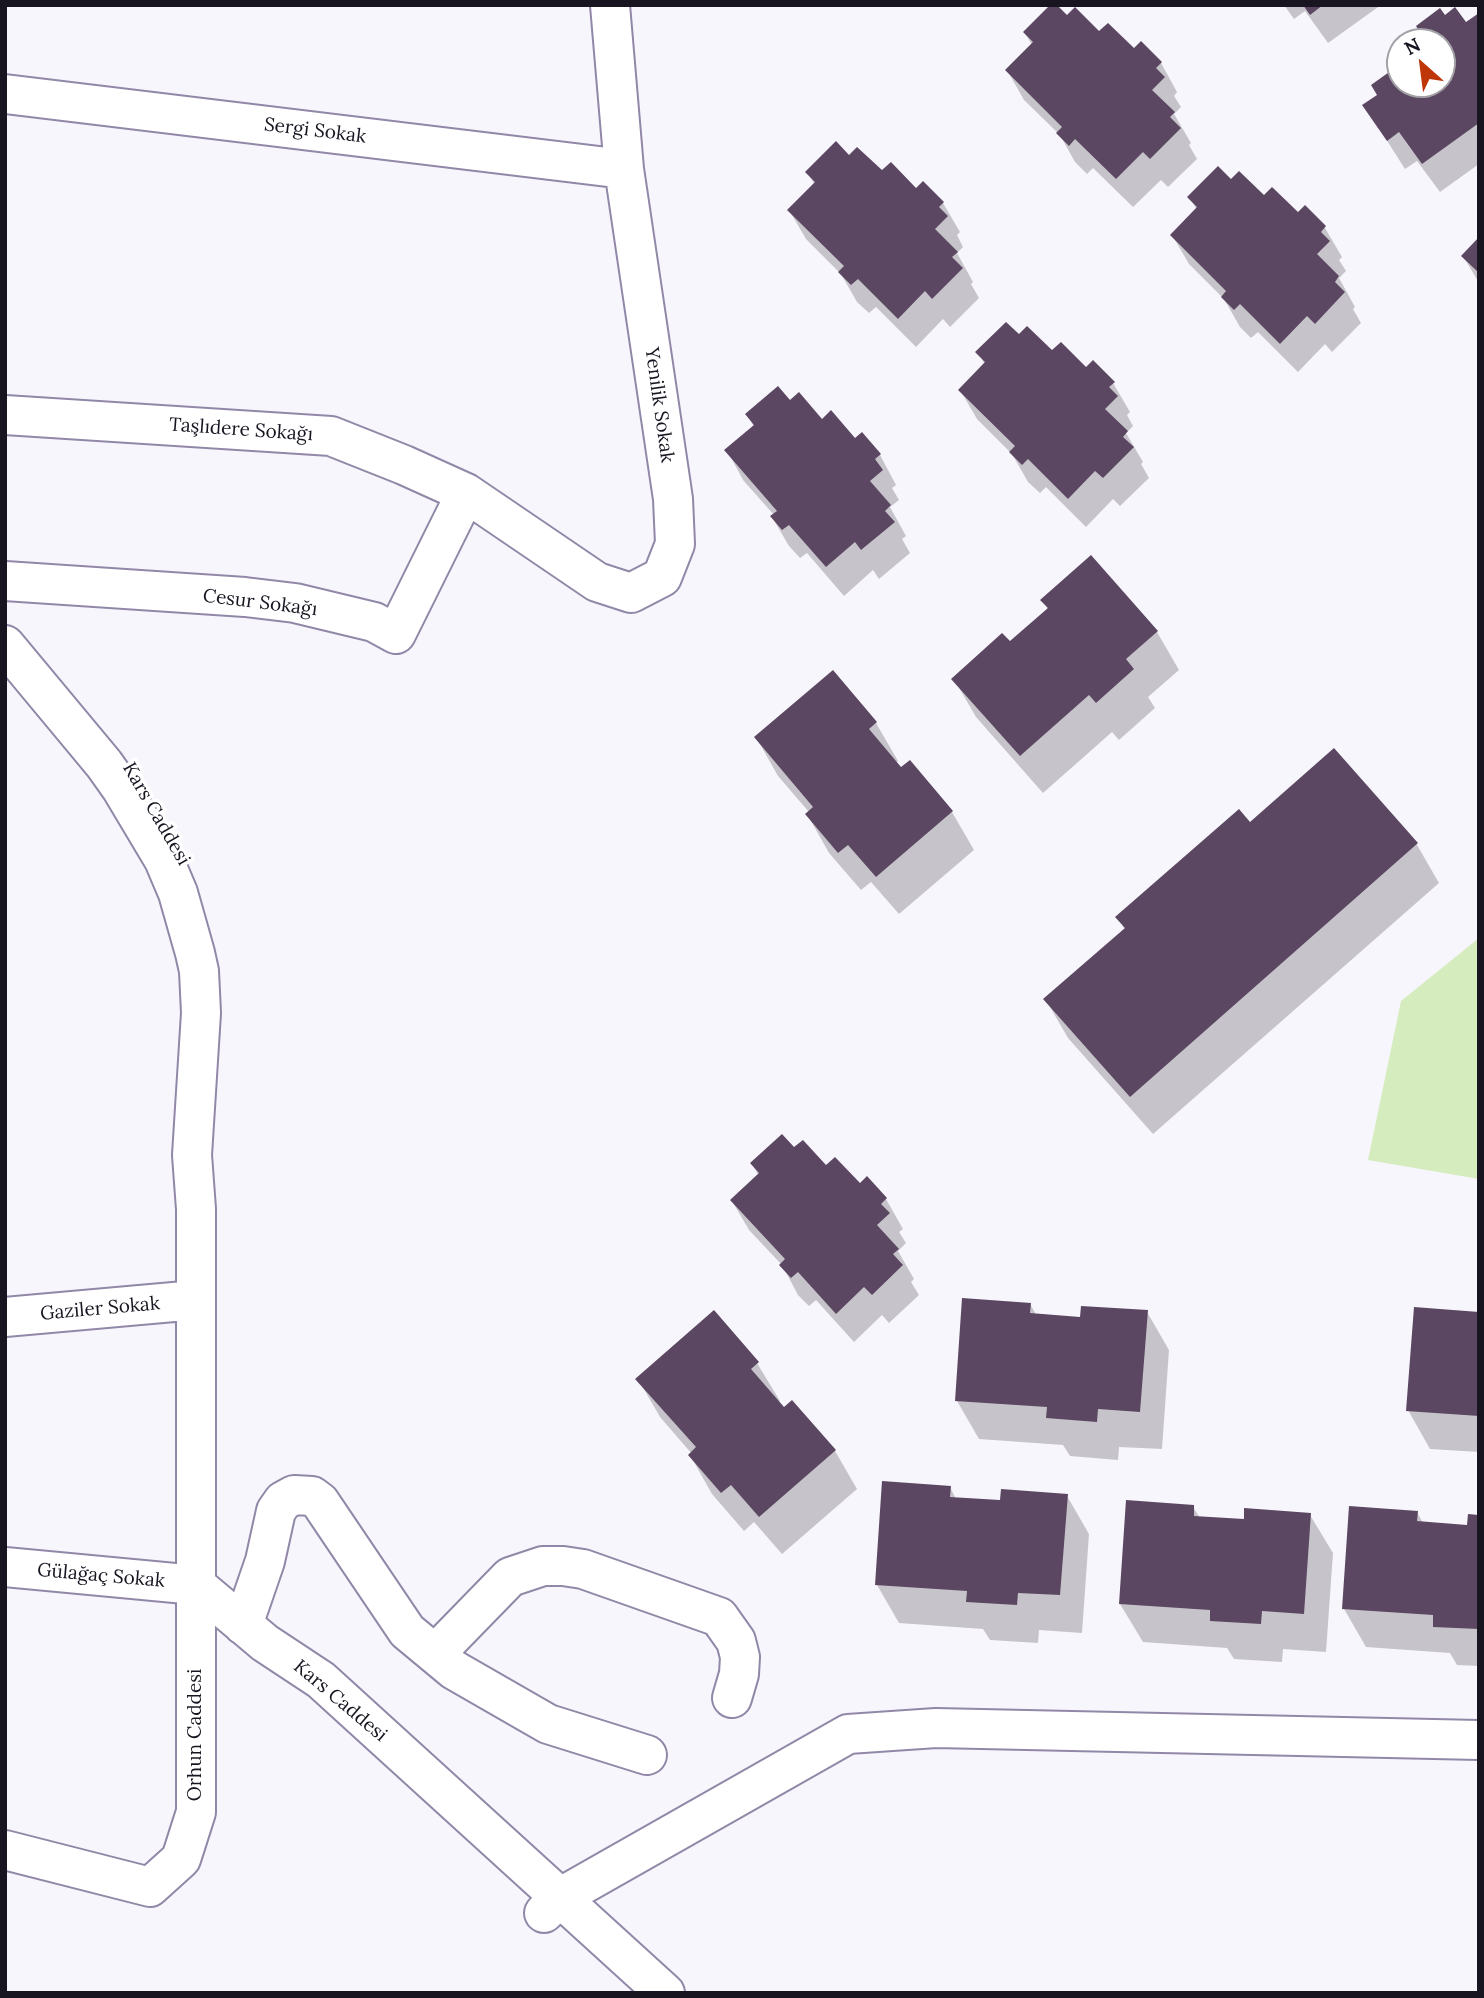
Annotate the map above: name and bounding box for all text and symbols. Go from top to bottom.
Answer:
north arrow [1386,28,1456,98]
text: N [1400,32,1424,60]
street label: Sergi Sokak [263,113,367,149]
street label: Yenilik Sokak [640,346,678,464]
street label: Taşlıdere Sokağı [168,414,314,446]
street label: Cesur Sokağı [201,585,319,621]
street label: Kars Caddesi [117,758,195,870]
street label: Gaziler Sokak [39,1292,161,1326]
street label: Gülağaç Sokak [36,1559,166,1593]
street label: Kars Caddesi [289,1655,391,1747]
street label: Orhun Caddesi [185,1669,207,1801]

